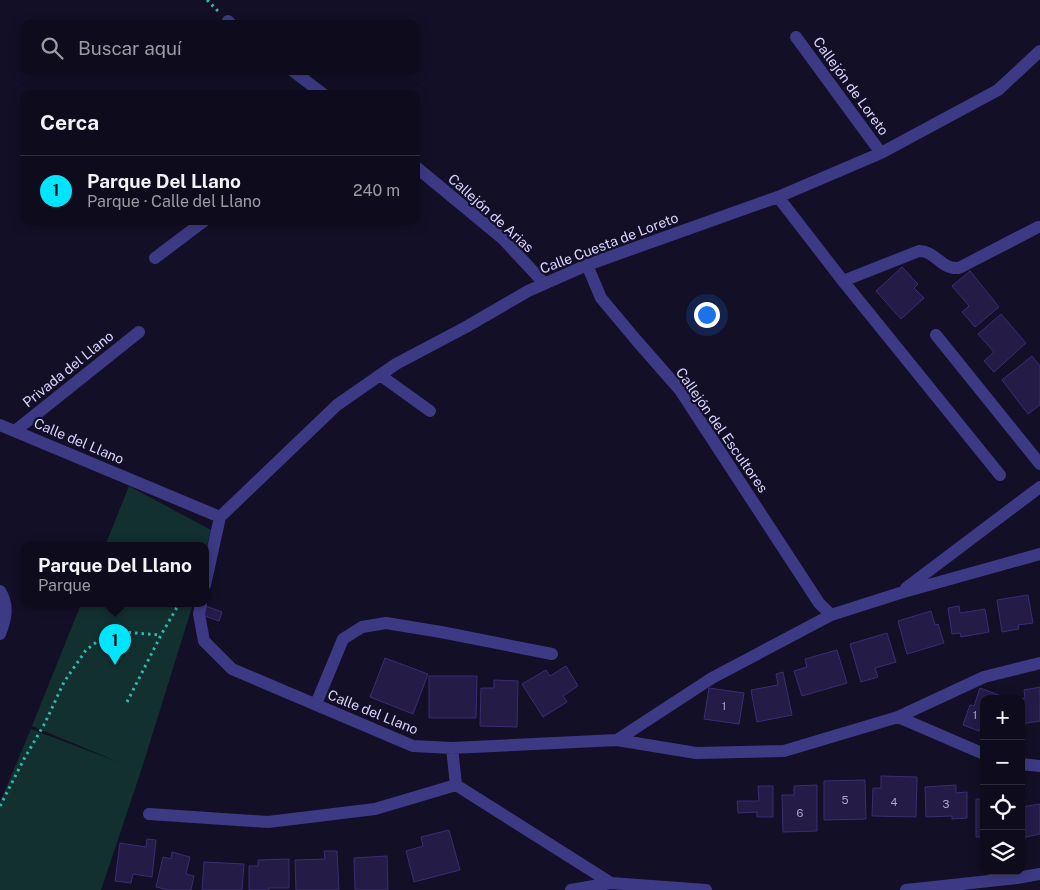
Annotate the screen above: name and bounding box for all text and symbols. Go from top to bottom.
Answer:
search box [20,20,420,75]
icon: search [38,34,66,62]
street label: Callejón de Loreto [810,34,892,138]
text: Buscar aquí [78,37,182,59]
text: Cerca [40,110,99,135]
text: Parque Del Llano [87,170,241,192]
street label: Callejón de Arias [445,170,537,256]
text: 1 [53,181,59,200]
text: 240 m [353,181,400,200]
text: Parque · Calle del Llano [87,192,261,211]
street label: Calle Cuesta de Loreto [538,209,680,277]
your location [694,302,720,328]
street label: Privada del Llano [20,328,117,410]
street label: Callejón del Escultores [673,365,771,495]
street label: Calle del Llano [32,415,126,467]
popup [21,542,209,607]
text: Parque Del Llano [38,554,192,576]
text: Parque [38,576,91,595]
pin: 1 [99,624,131,665]
street label: Calle del Llano [325,687,421,737]
map controls [980,695,1025,875]
button: + [980,695,1025,740]
house number: 1 [722,700,726,712]
house number: 1 [973,709,977,721]
button: − [980,740,1025,785]
button: locate [980,785,1025,830]
house number: 5 [841,794,849,806]
house number: 4 [891,796,898,808]
house number: 3 [943,798,950,810]
house number: 6 [797,807,804,819]
button: layers [980,830,1025,875]

